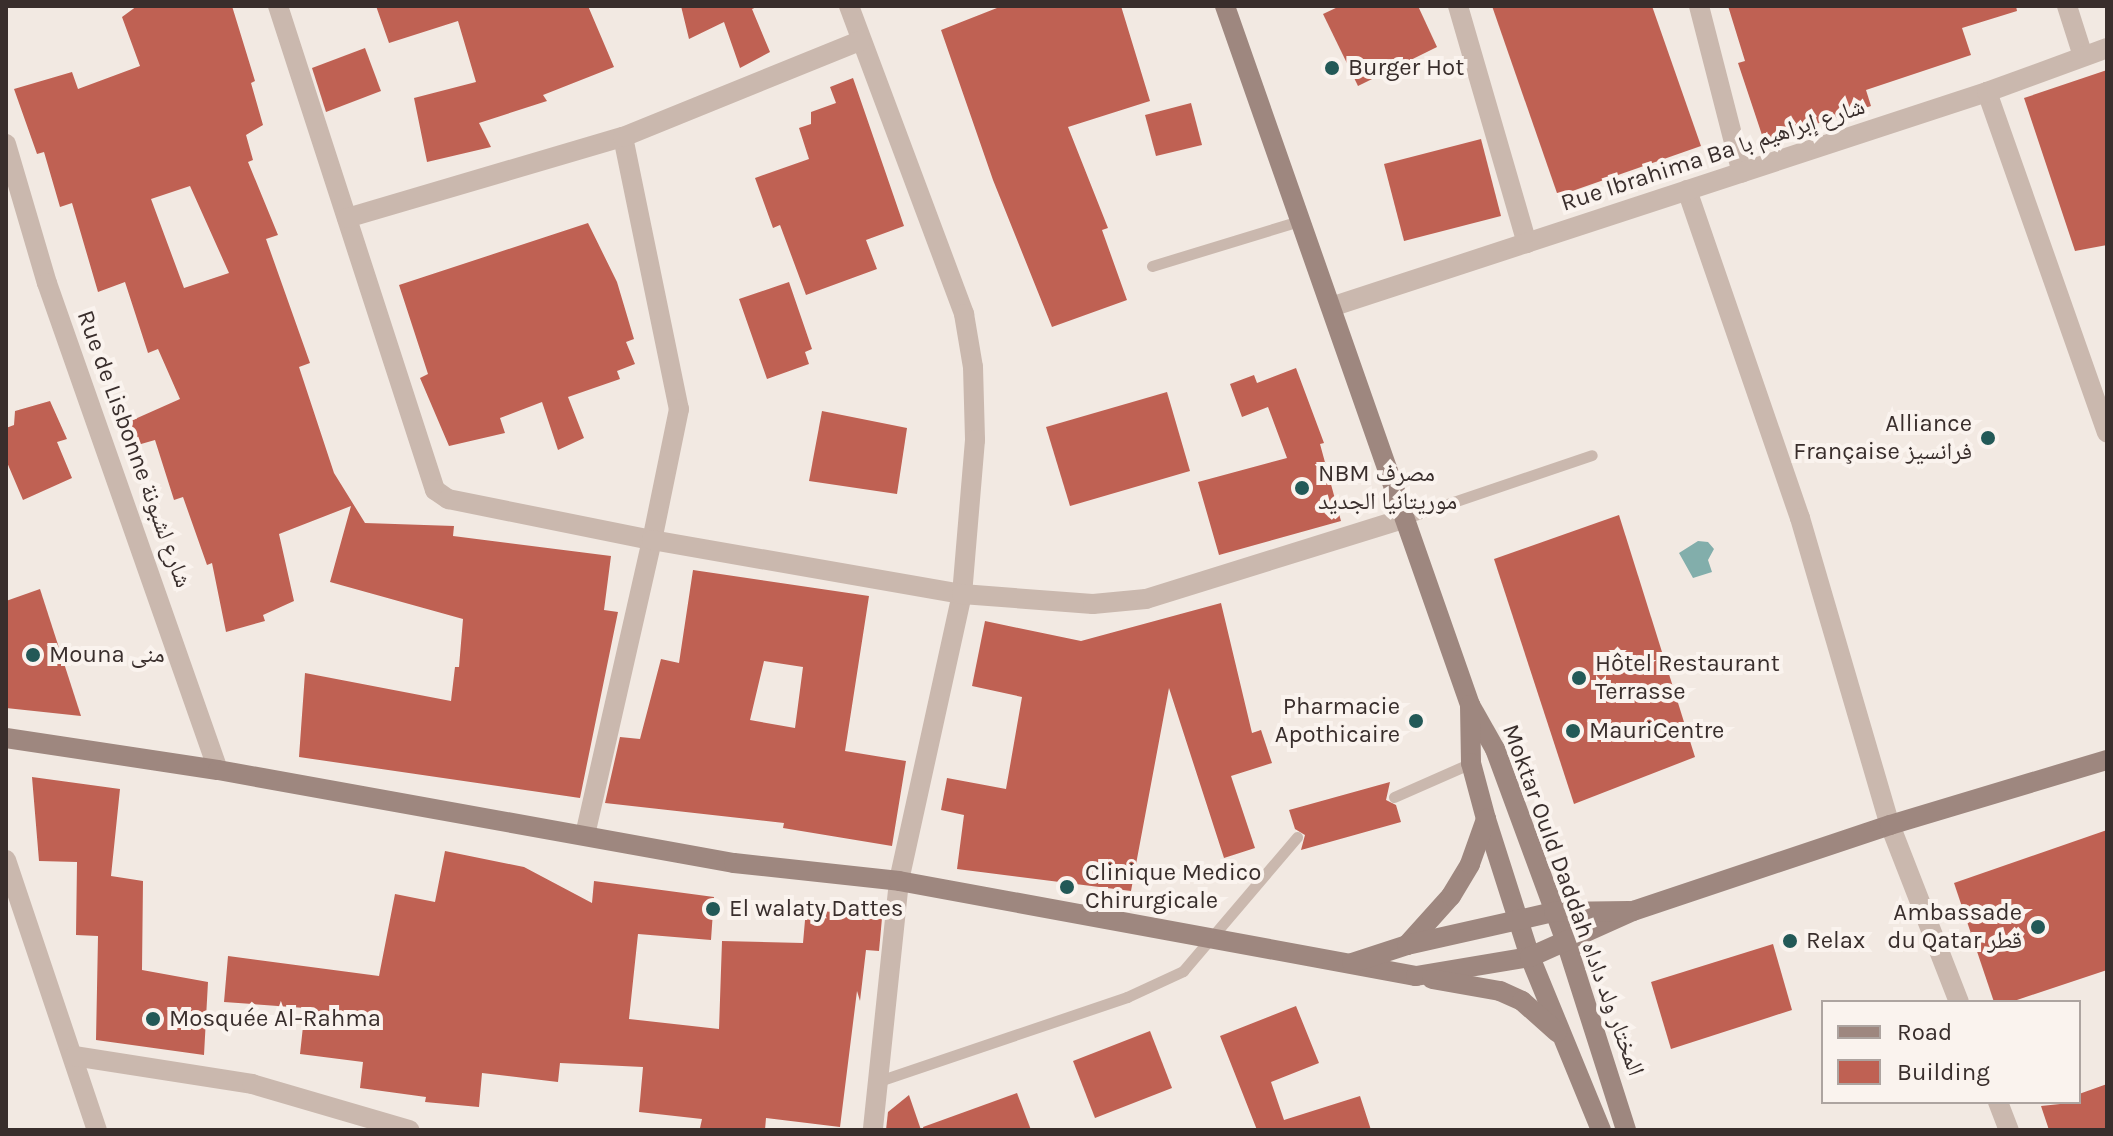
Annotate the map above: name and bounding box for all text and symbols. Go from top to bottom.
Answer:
place label: Burger Hot [1348,54,1464,82]
marker: Burger Hot [1323,59,1341,77]
street label: Rue Ibrahima Ba شارع إبراهيم با [1557,92,1869,218]
street label: Rue de Lisbonne شارع لشبونة [70,306,198,592]
place label: Alliance Française فرانسيز [1793,410,1972,466]
marker: Alliance Française فرانسيز [1979,429,1997,447]
place label: NBM مصرف موريتانيا الجديد [1318,460,1457,516]
marker: NBM مصرف موريتانيا الجديد [1293,479,1311,497]
place label: Mouna منى [49,641,165,669]
marker: Mouna منى [24,646,42,664]
place label: Hôtel Restaurant Terrasse [1595,650,1780,706]
marker: Hôtel Restaurant Terrasse [1570,669,1588,687]
place label: Pharmacie Apothicaire [1275,693,1400,749]
marker: Pharmacie Apothicaire [1407,712,1425,730]
place label: MauriCentre [1589,717,1724,745]
street label: Moktar Ould Daddah المختار ولد داداه [1496,720,1650,1080]
marker: MauriCentre [1564,722,1582,740]
place label: Clinique Medico Chirurgicale [1085,859,1261,915]
marker: Clinique Medico Chirurgicale [1056,876,1078,898]
place label: El walaty Dattes [729,895,903,923]
place label: Ambassade du Qatar قطر [1887,899,2022,955]
marker: El walaty Dattes [704,900,722,918]
marker: Ambassade du Qatar قطر [2029,918,2047,936]
place label: Relax [1806,927,1865,955]
marker: Relax [1781,932,1799,950]
legend [1821,1000,2081,1104]
place label: Mosquée Al-Rahma [169,1005,381,1033]
marker: Mosquée Al-Rahma [144,1010,162,1028]
text: Road [1897,1018,1952,1046]
text: Building [1897,1058,1990,1086]

